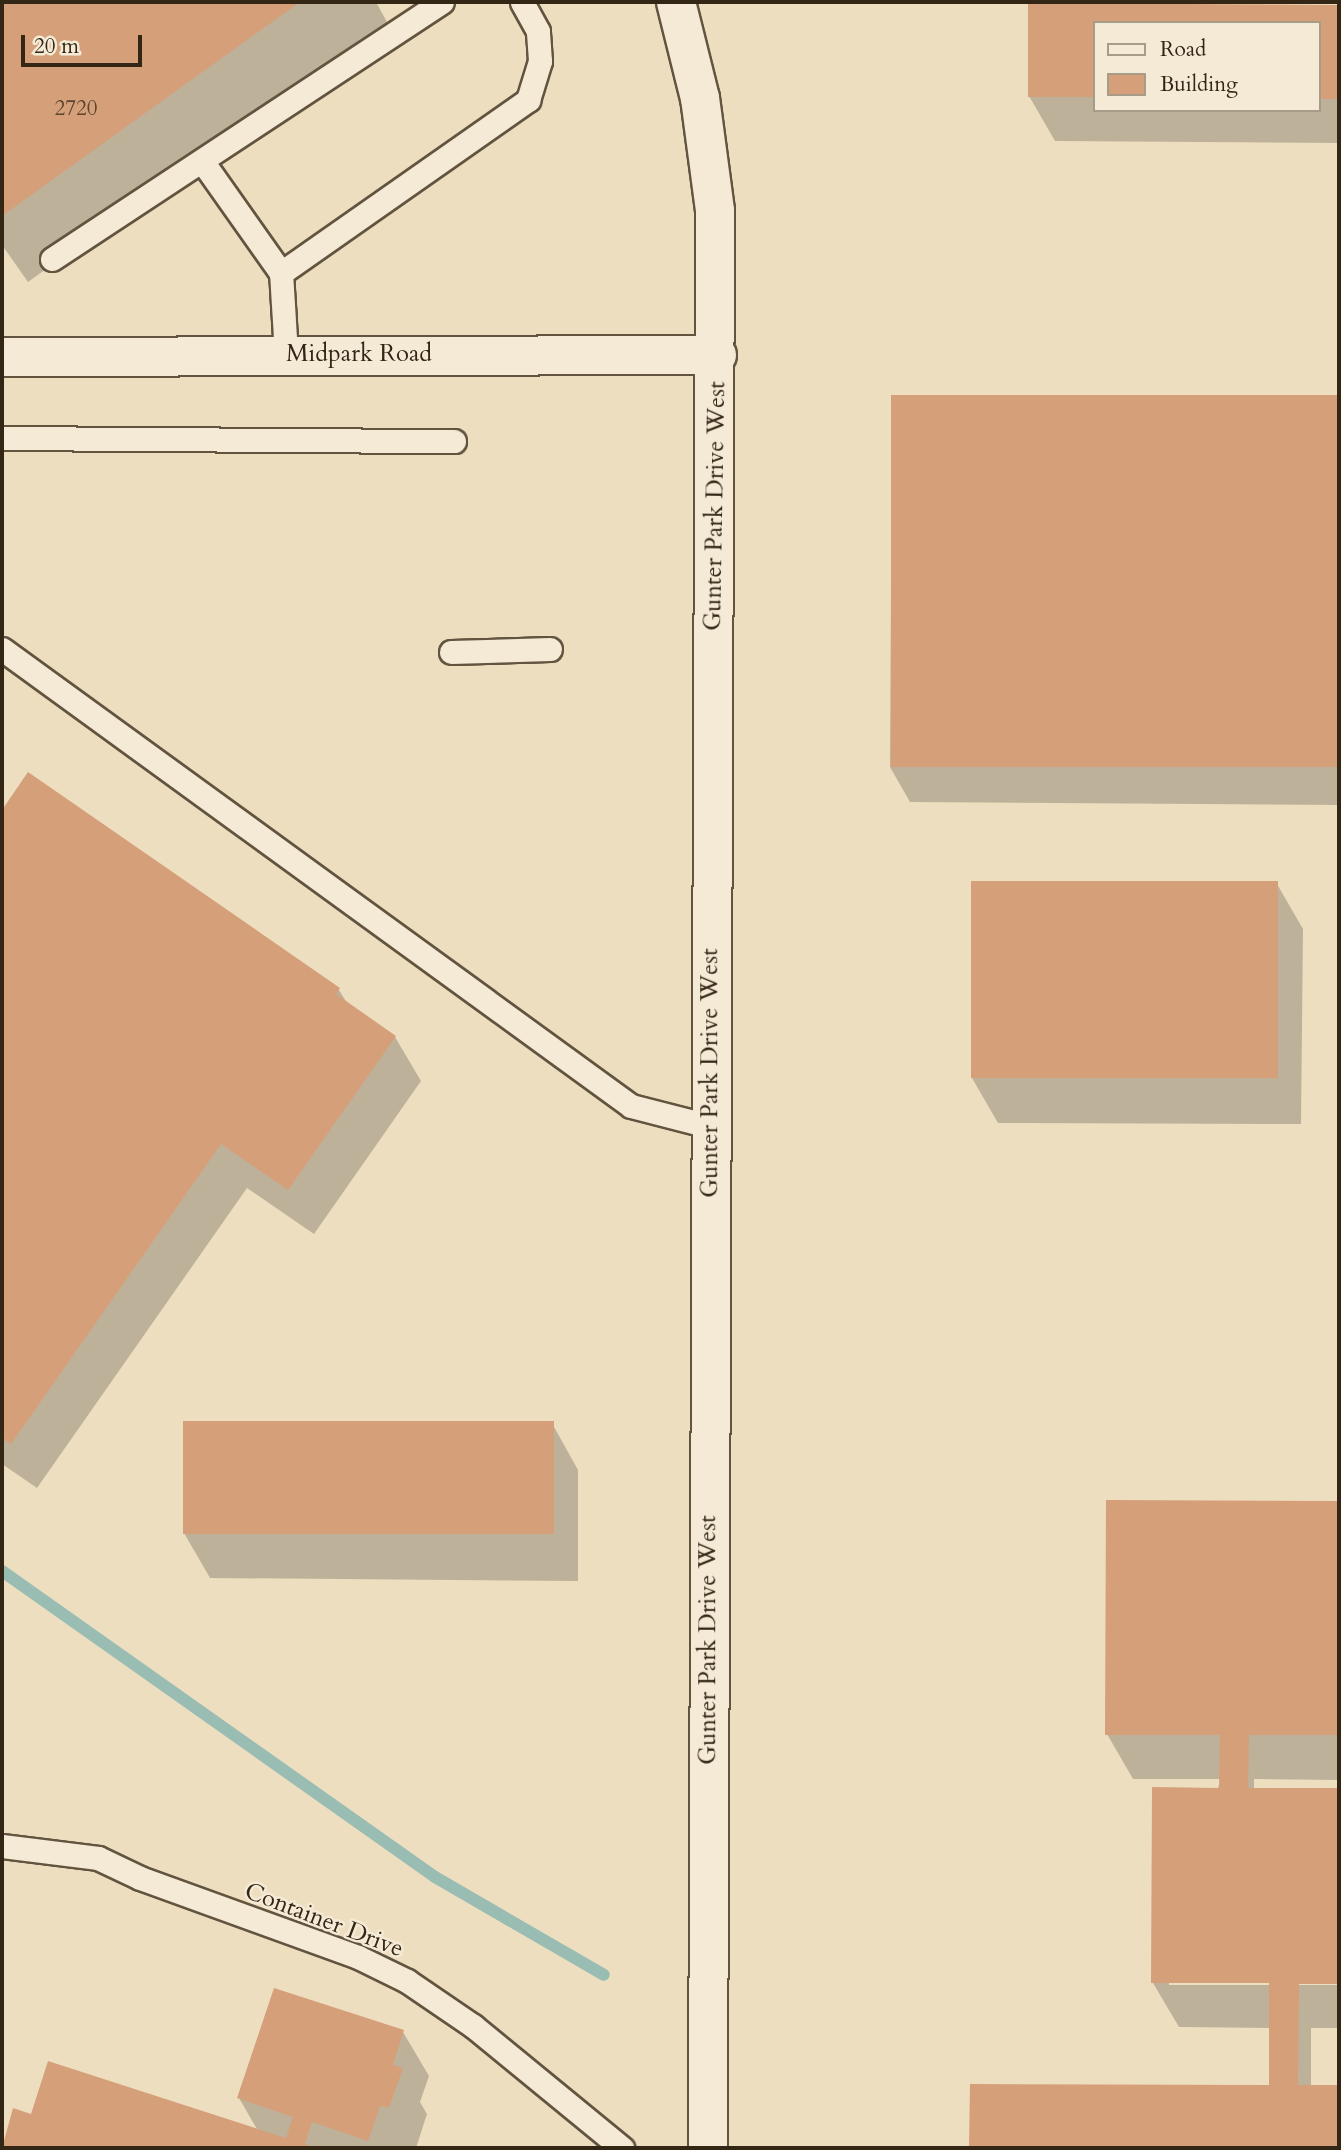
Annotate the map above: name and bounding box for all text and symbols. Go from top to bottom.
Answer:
scale bar [24,21,145,65]
legend [1092,21,1320,112]
text: 20 m [34,32,79,61]
text: Road [1160,35,1206,64]
text: Building [1160,70,1238,99]
house number: 2720 [54,96,98,122]
street label: Midpark Road [286,340,432,368]
street label: Gunter Park Drive West [698,381,732,631]
street label: Gunter Park Drive West [696,948,724,1198]
street label: Gunter Park Drive West [694,1515,722,1765]
street label: Container Drive [241,1877,407,1963]

